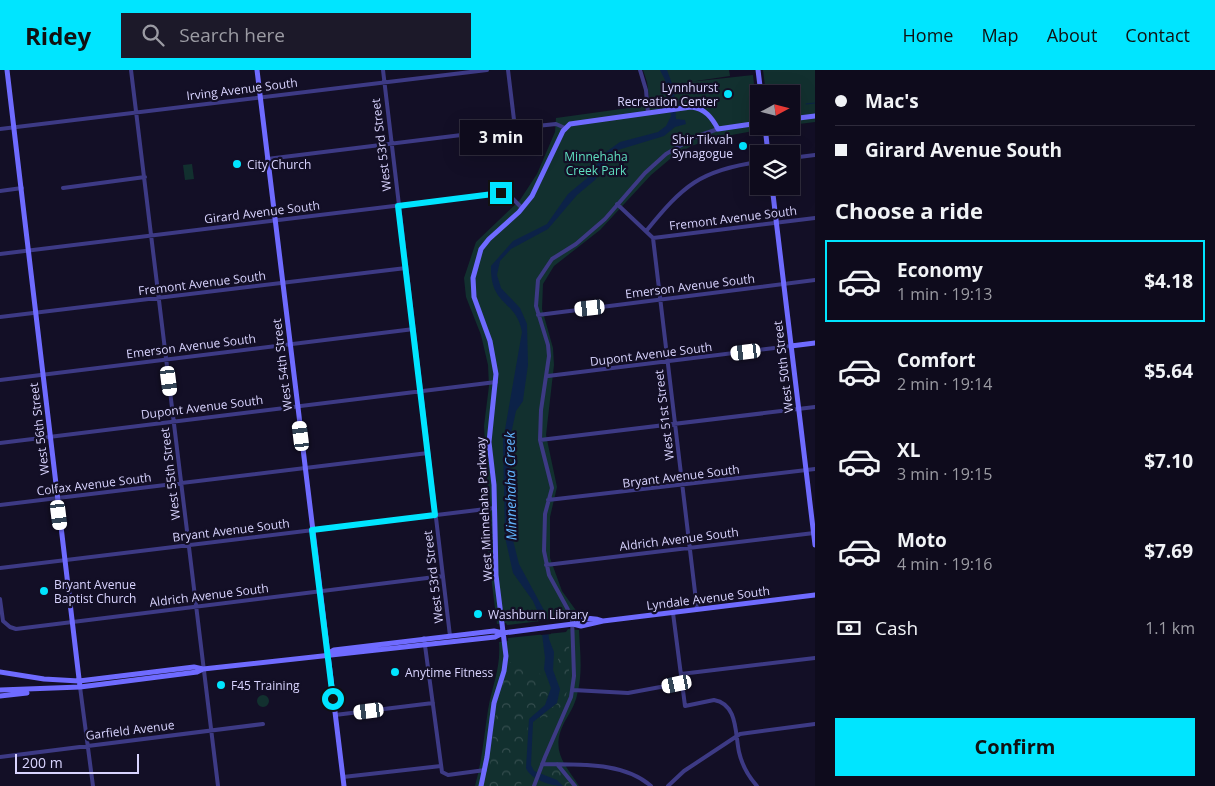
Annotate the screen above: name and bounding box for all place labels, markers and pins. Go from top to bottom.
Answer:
place label: Lynnhurst Recreation Center [617,79,718,110]
marker: Lynnhurst Recreation Center [722,88,734,100]
place label: Shir Tikvah Synagogue [672,131,733,162]
marker: Shir Tikvah Synagogue [737,140,749,152]
place label: City Church [247,156,311,173]
marker: City Church [231,158,243,170]
place label: Bryant Avenue Baptist Church [54,576,136,607]
marker: Bryant Avenue Baptist Church [38,585,50,597]
place label: Washburn Library [488,606,589,623]
marker: Washburn Library [472,608,484,620]
place label: Anytime Fitness [405,664,494,681]
marker: Anytime Fitness [389,666,401,678]
place label: F45 Training [231,677,300,694]
marker: F45 Training [215,679,227,691]

